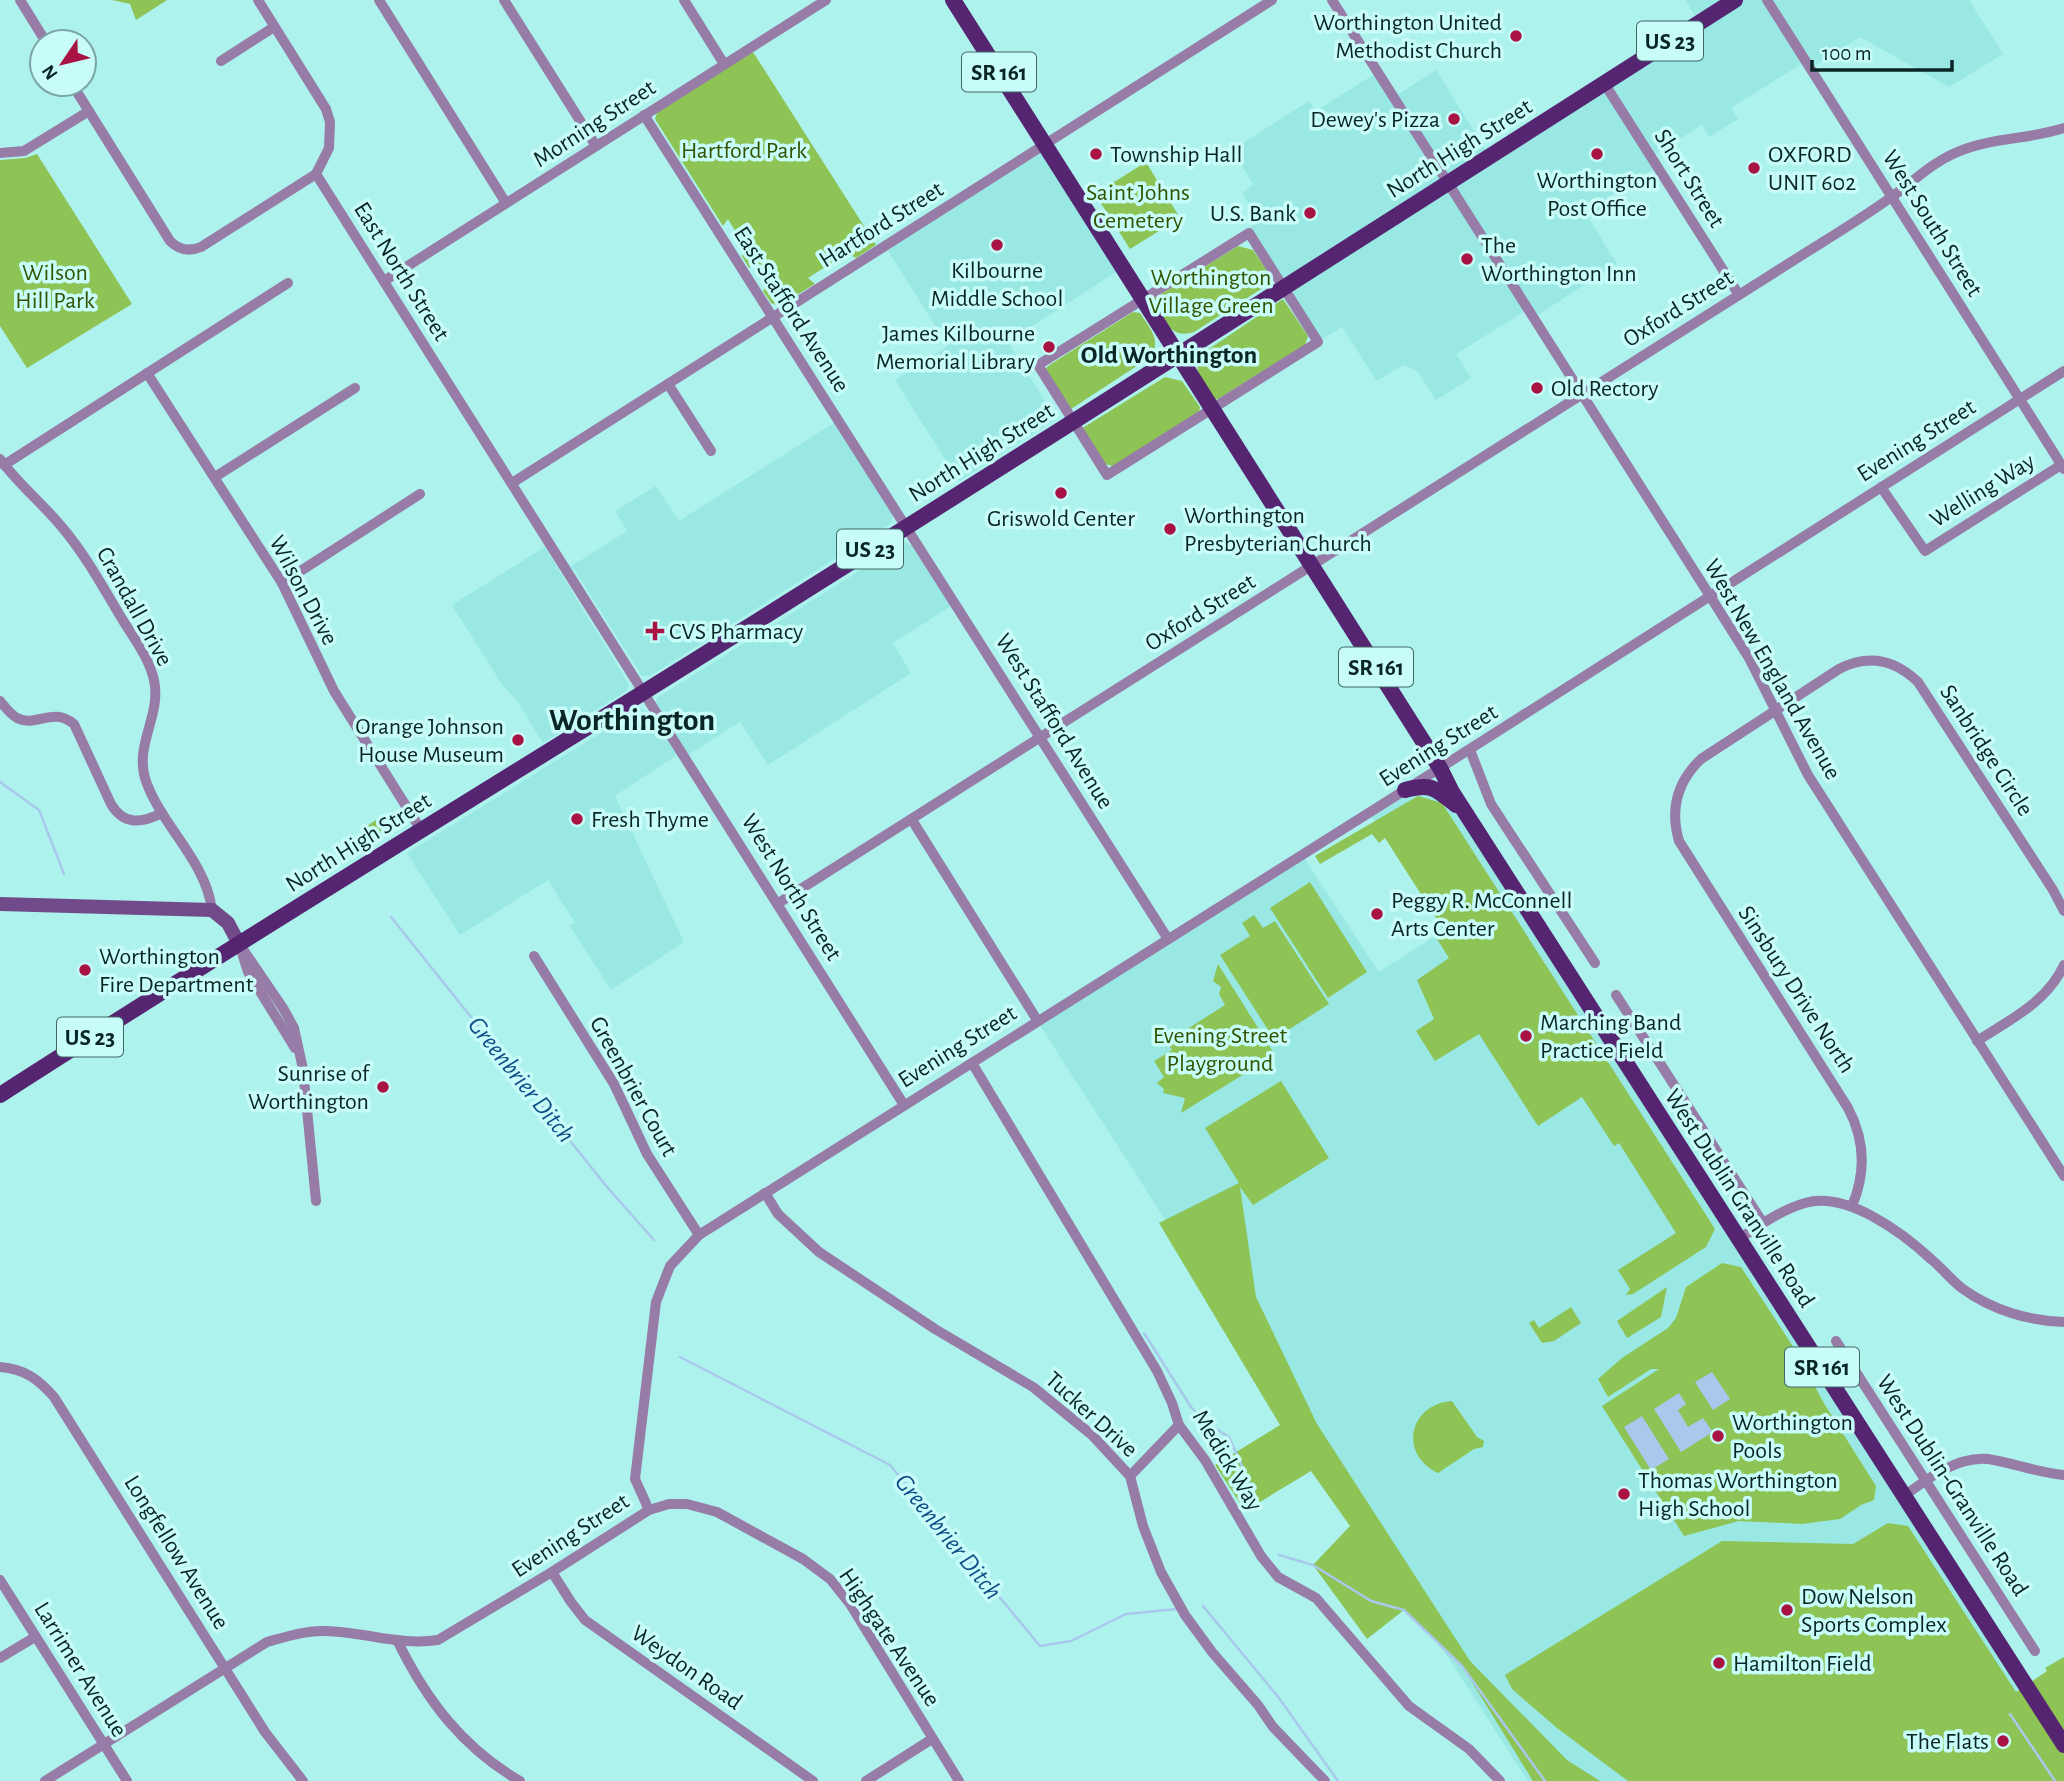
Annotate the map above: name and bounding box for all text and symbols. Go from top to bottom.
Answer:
place label: Worthington United Methodist Church [1314,11,1502,63]
road number: US 23 [1637,22,1703,60]
north arrow [28,28,98,98]
marker: Worthington United Methodist Church [1508,28,1524,44]
scale bar [1812,28,1952,72]
text: 100 m [1822,43,1872,64]
road number: SR 161 [962,53,1036,92]
text: N [39,61,62,83]
street label: Morning Street [529,75,660,172]
street label: North High Street [1383,94,1537,203]
place label: Dewey's Pizza [1310,108,1440,132]
marker: Dewey's Pizza [1446,111,1462,127]
street label: Short Street [1650,125,1729,232]
park label: Hartford Park [681,139,807,163]
place label: Township Hall [1110,143,1242,167]
place label: OXFORD UNIT 602 [1768,143,1856,195]
marker: Township Hall [1088,146,1104,162]
marker: Worthington Post Office [1589,146,1605,162]
street label: West South Street [1878,146,1987,301]
marker: OXFORD UNIT 602 [1746,160,1762,176]
place label: Worthington Post Office [1537,169,1657,221]
street label: Hartford Street [815,177,948,272]
park label: Saint Johns Cemetery [1086,181,1190,233]
street label: East North Street [349,198,453,345]
place label: U.S. Bank [1210,202,1296,226]
marker: U.S. Bank [1302,205,1318,221]
street label: East Stafford Avenue [729,222,854,397]
place label: The Worthington Inn [1481,234,1637,286]
marker: Kilbourne Middle School [989,237,1005,253]
marker: The Worthington Inn [1459,251,1475,267]
place label: Kilbourne Middle School [931,259,1063,311]
park label: Wilson Hill Park [15,261,95,313]
street label: Oxford Street [1619,265,1738,352]
park label: Worthington Village Green [1148,266,1274,318]
place label: James Kilbourne Memorial Library [876,322,1035,374]
marker: James Kilbourne Memorial Library [1041,339,1057,355]
district label: Old Worthington [1081,342,1257,368]
place label: Old Rectory [1551,377,1658,401]
marker: Old Rectory [1529,380,1545,396]
street label: Evening Street [1853,395,1980,487]
street label: North High Street [905,398,1059,507]
street label: Welling Way [1926,449,2039,532]
marker: Griswold Center [1053,485,1069,501]
place label: Worthington Presbyterian Church [1184,504,1372,556]
place label: Griswold Center [987,507,1135,531]
marker: Worthington Presbyterian Church [1162,521,1178,537]
road number: US 23 [837,530,903,568]
street label: Wilson Drive [264,532,342,649]
street label: Crandall Drive [92,543,177,670]
street label: West New England Avenue [1699,555,1845,784]
street label: Oxford Street [1141,569,1260,656]
place label: CVS Pharmacy [669,620,803,644]
marker: CVS Pharmacy [647,623,663,639]
street label: West Stafford Avenue [991,630,1118,813]
road number: SR 161 [1339,648,1413,687]
street label: Sanbridge Circle [1935,681,2037,820]
street label: Evening Street [1375,700,1502,792]
district label: Worthington [549,704,715,736]
place label: Orange Johnson House Museum [355,715,504,767]
marker: Orange Johnson House Museum [510,732,526,748]
street label: North High Street [282,788,436,897]
place label: Fresh Thyme [591,808,709,832]
street label: West North Street [737,810,846,965]
marker: Fresh Thyme [569,811,585,827]
place label: Peggy R. McConnell Arts Center [1391,889,1572,941]
street label: Sinsbury Drive North [1733,902,1859,1078]
marker: Peggy R. McConnell Arts Center [1369,906,1385,922]
place label: Worthington Fire Department [99,945,254,997]
marker: Worthington Fire Department [77,962,93,978]
street label: Evening Street [894,1001,1021,1093]
place label: Marching Band Practice Field [1540,1011,1681,1063]
water label: Greenbrier Ditch [463,1012,580,1147]
street label: Greenbrier Court [585,1013,682,1161]
road number: US 23 [57,1018,123,1056]
park label: Evening Street Playground [1153,1024,1288,1076]
marker: Marching Band Practice Field [1518,1028,1534,1044]
place label: Sunrise of Worthington [248,1062,371,1114]
marker: Sunrise of Worthington [375,1079,391,1095]
street label: West Dublin Granville Road [1660,1085,1819,1312]
road number: SR 161 [1785,1348,1859,1386]
street label: Tucker Drive [1041,1367,1142,1462]
street label: West Dublin-Granville Road [1872,1371,2033,1600]
street label: Medick Way [1188,1406,1267,1515]
place label: Worthington Pools [1732,1411,1853,1463]
marker: Worthington Pools [1710,1428,1726,1444]
water label: Greenbrier Ditch [890,1469,1007,1604]
place label: Thomas Worthington High School [1638,1469,1838,1521]
street label: Longfellow Avenue [119,1471,233,1634]
marker: Thomas Worthington High School [1616,1486,1632,1502]
street label: Evening Street [508,1489,634,1583]
street label: Highgate Avenue [834,1564,944,1711]
place label: Dow Nelson Sports Complex [1801,1585,1947,1637]
street label: Larrimer Avenue [29,1598,131,1741]
marker: Dow Nelson Sports Complex [1779,1602,1795,1618]
street label: Weydon Road [627,1621,746,1715]
place label: Hamilton Field [1733,1652,1872,1676]
marker: Hamilton Field [1711,1655,1727,1671]
place label: The Flats [1906,1730,1989,1754]
marker: The Flats [1995,1733,2011,1749]

